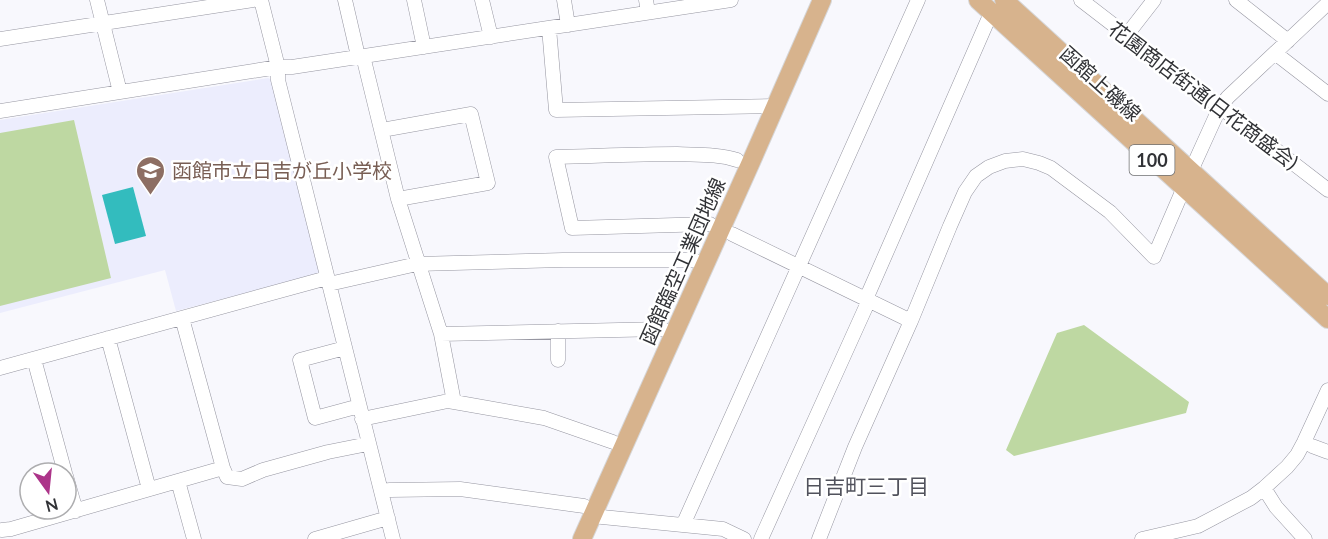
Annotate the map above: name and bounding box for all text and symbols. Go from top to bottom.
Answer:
street label: 花園商店街通(日花商盛会) [1105,16,1303,174]
street label: 函館上磯線 [1056,41,1146,125]
road number: 100 [1130,145,1174,175]
school or university icon: 函館市立日吉が丘小学校 [135,154,167,196]
place label: 函館市立日吉が丘小学校 [172,158,392,182]
street label: 函館臨空工業団地線 [634,174,730,348]
north arrow [18,461,78,521]
district label: 日吉町三丁目 [803,473,929,498]
text: N [44,495,60,517]

